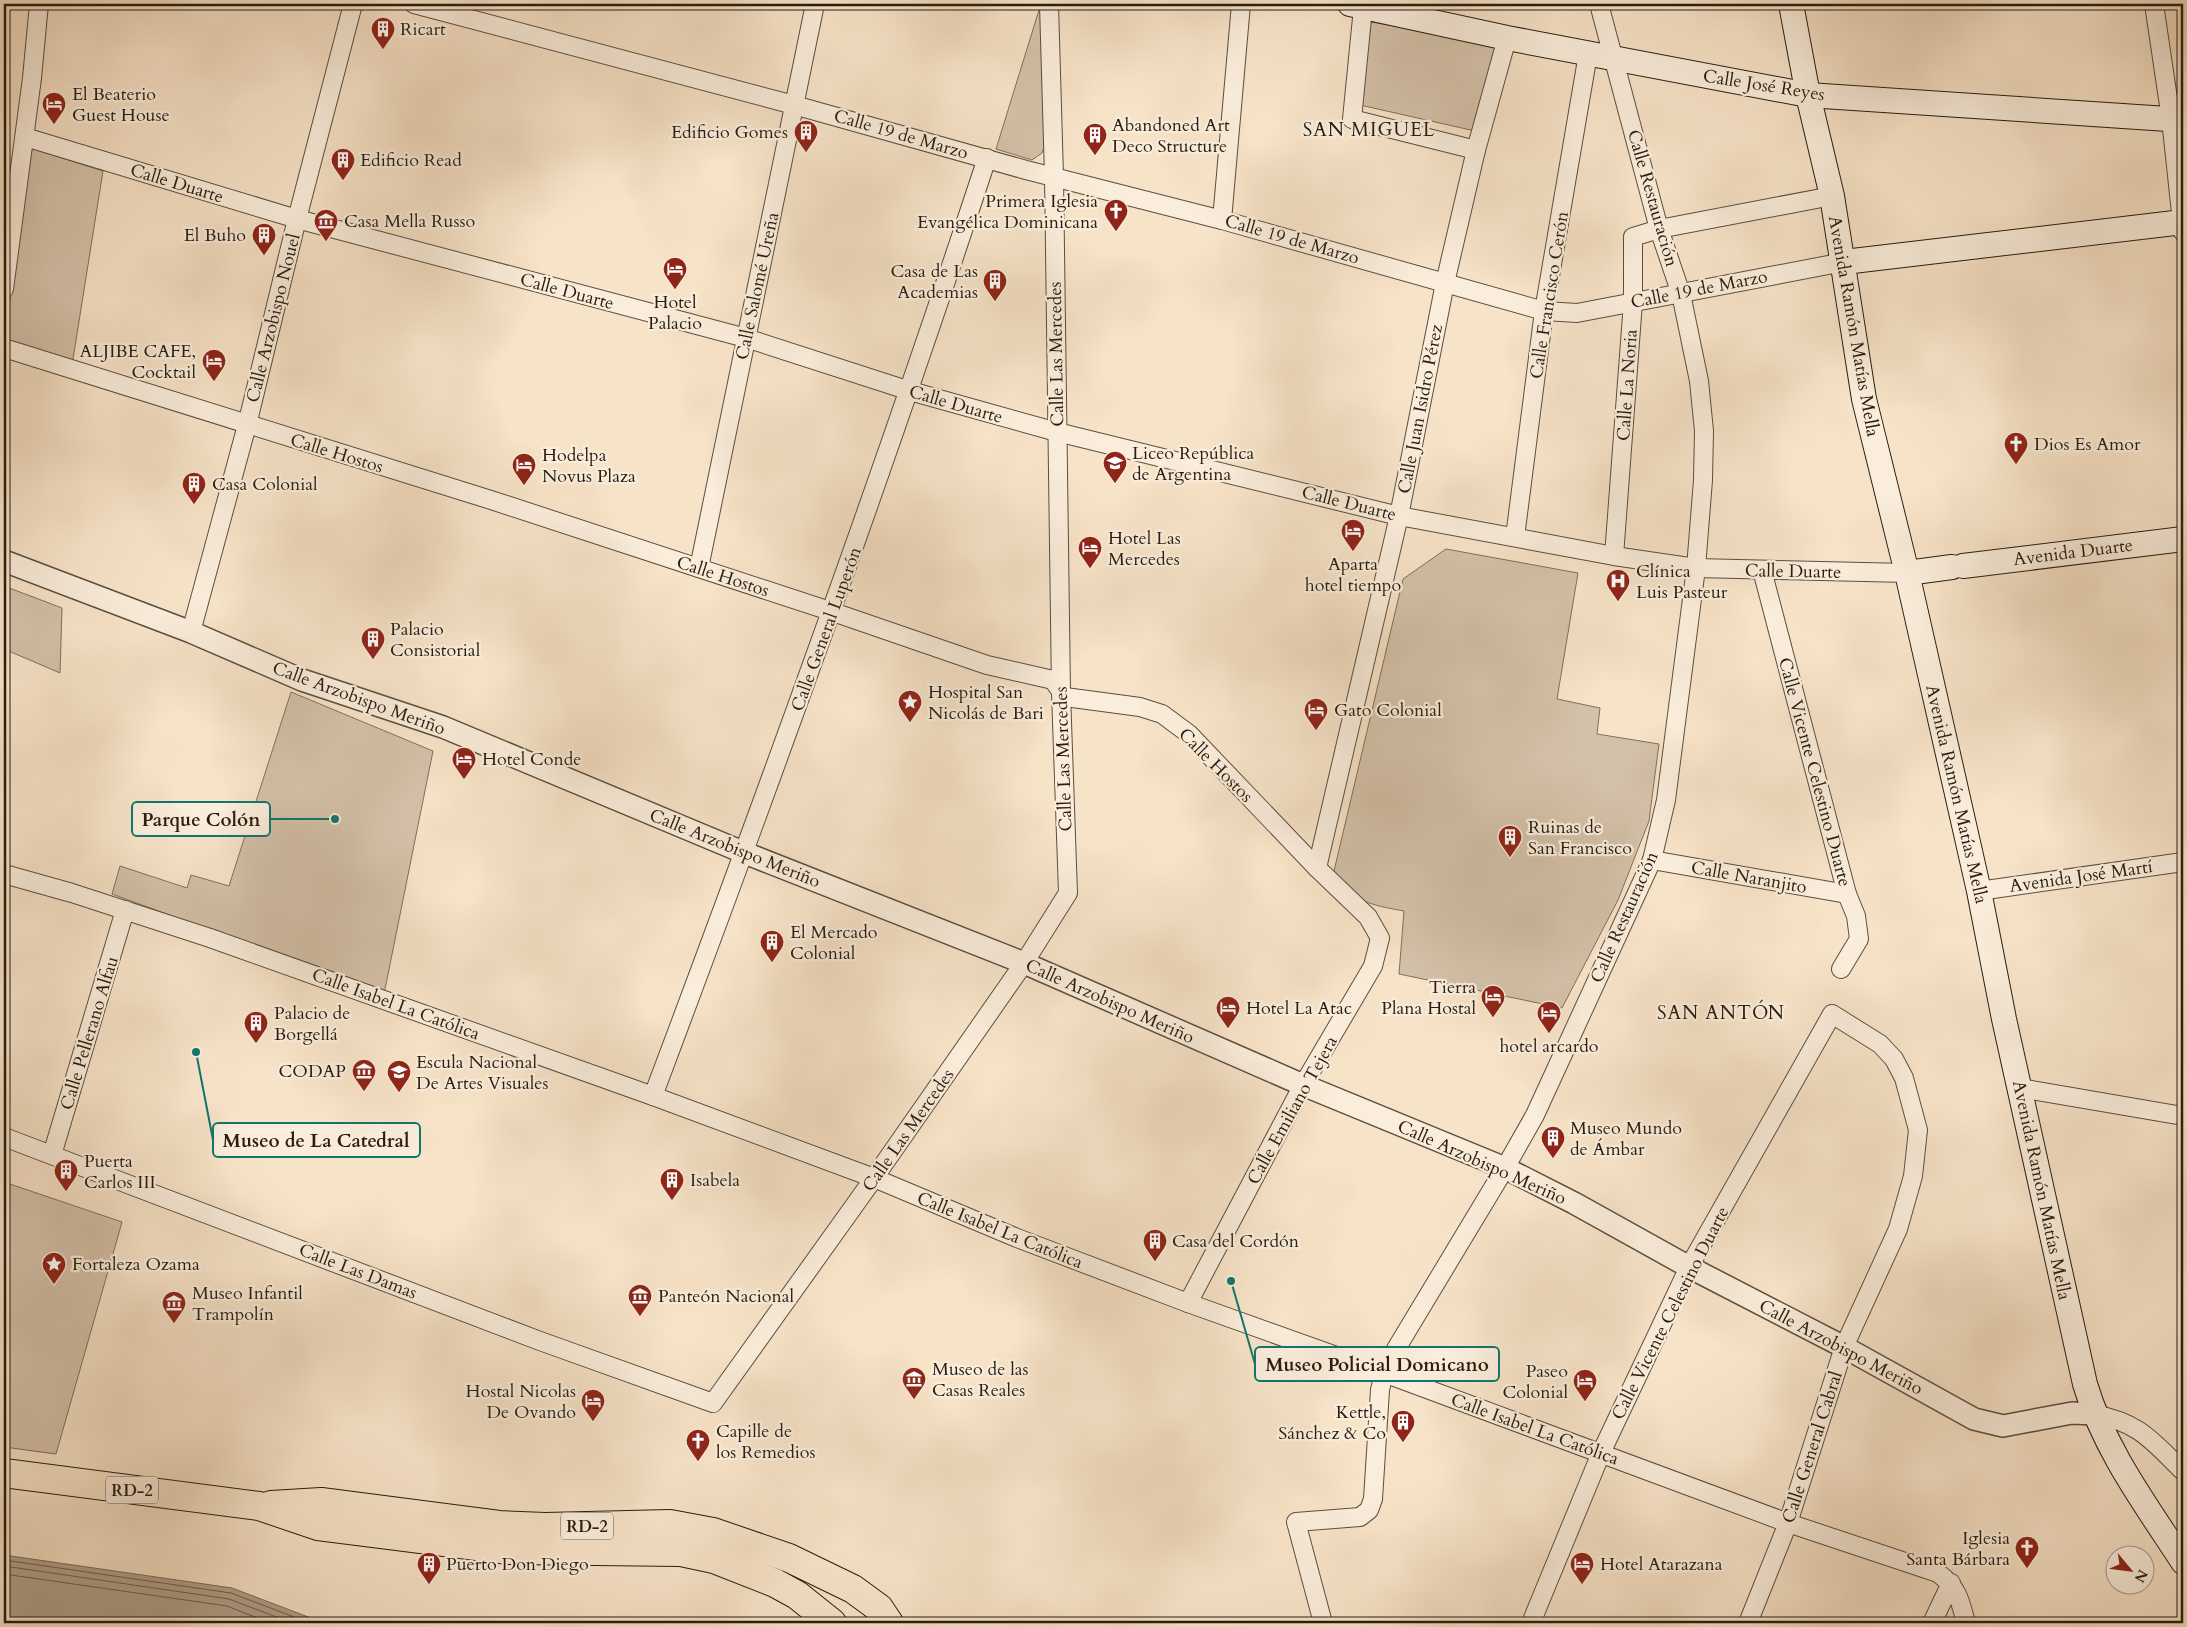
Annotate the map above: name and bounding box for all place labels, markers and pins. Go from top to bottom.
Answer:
building icon: Ricart [370,16,396,50]
place label: Ricart [400,17,446,42]
place label: El Beaterio Guest House [72,82,170,128]
hotel icon: El Beaterio Guest House [41,91,67,125]
place label: Abandoned Art Deco Structure [1112,113,1230,159]
building icon: Edificio Gomes [793,119,819,153]
place label: Edificio Gomes [671,120,788,145]
building icon: Abandoned Art Deco Structure [1082,122,1108,156]
building icon: Edificio Read [330,147,356,181]
place label: Edificio Read [360,148,462,173]
place label: Primera Iglesia Evangélica Dominicana [917,189,1098,235]
church icon: Primera Iglesia Evangélica Dominicana [1103,198,1129,232]
museum icon: Casa Mella Russo [313,208,339,242]
place label: Casa Mella Russo [344,209,475,234]
building icon: El Buho [251,222,277,256]
place label: El Buho [184,223,246,248]
hotel icon: Hotel Palacio [662,256,688,290]
place label: Casa de Las Academias [891,259,978,305]
building icon: Casa de Las Academias [982,268,1008,302]
place label: Hotel Palacio [648,290,702,336]
place label: ALJIBE CAFE, Cocktail [79,339,196,385]
hotel icon: ALJIBE CAFE, Cocktail [201,348,227,382]
church icon: Dios Es Amor [2003,431,2029,465]
place label: Dios Es Amor [2034,432,2141,457]
place label: Liceo República de Argentina [1132,441,1254,487]
place label: Hodelpa Novus Plaza [542,443,636,489]
school or university icon: Liceo República de Argentina [1102,450,1128,484]
hotel icon: Hodelpa Novus Plaza [511,452,537,486]
building icon: Casa Colonial [181,471,207,505]
place label: Casa Colonial [212,472,318,497]
hotel icon: Aparta hotel tiempo [1340,518,1366,552]
place label: Hotel Las Mercedes [1108,526,1181,572]
hotel icon: Hotel Las Mercedes [1077,535,1103,569]
place label: Aparta hotel tiempo [1305,552,1401,598]
place label: Clínica Luis Pasteur [1636,559,1728,605]
hospital icon: Clínica Luis Pasteur [1605,568,1631,602]
place label: Palacio Consistorial [390,617,481,663]
building icon: Palacio Consistorial [360,626,386,660]
place label: Hospital San Nicolás de Bari [928,680,1044,726]
place icon: Hospital San Nicolás de Bari [897,689,923,723]
hotel icon: Gato Colonial [1303,697,1329,731]
place label: Gato Colonial [1334,698,1442,723]
hotel icon: Hotel Conde [451,746,477,780]
place label: Hotel Conde [482,747,582,772]
callout: Parque Colón [132,802,270,836]
place label: Ruinas de San Francisco [1528,815,1632,861]
building icon: Ruinas de San Francisco [1497,824,1523,858]
place label: El Mercado Colonial [790,920,878,966]
building icon: El Mercado Colonial [759,929,785,963]
place label: Tierra Plana Hostal [1381,975,1476,1021]
hotel icon: Tierra Plana Hostal [1480,984,1506,1018]
hotel icon: Hotel La Atac [1215,995,1241,1029]
place label: Hotel La Atac [1246,996,1352,1021]
hotel icon: hotel arcardo [1536,1000,1562,1034]
place label: Palacio de Borgellá [274,1001,350,1047]
building icon: Palacio de Borgellá [243,1010,269,1044]
place label: hotel arcardo [1499,1034,1599,1059]
place label: Escula Nacional De Artes Visuales [416,1050,548,1096]
museum icon: CODAP [351,1058,377,1092]
place label: CODAP [279,1059,346,1084]
school or university icon: Escula Nacional De Artes Visuales [386,1059,412,1093]
place label: Museo Mundo de Ámbar [1570,1116,1682,1162]
callout: Museo de La Catedral [213,1123,420,1157]
building icon: Museo Mundo de Ámbar [1540,1125,1566,1159]
place label: Puerta Carlos III [84,1149,156,1195]
building icon: Puerta Carlos III [53,1158,79,1192]
building icon: Isabela [659,1167,685,1201]
place label: Isabela [690,1168,740,1193]
building icon: Casa del Cordón [1142,1228,1168,1262]
place label: Casa del Cordón [1172,1229,1300,1254]
place icon: Fortaleza Ozama [41,1251,67,1285]
place label: Fortaleza Ozama [72,1252,200,1277]
place label: Museo Infantil Trampolín [192,1281,303,1327]
museum icon: Panteón Nacional [627,1283,653,1317]
place label: Panteón Nacional [658,1284,794,1309]
museum icon: Museo Infantil Trampolín [161,1290,187,1324]
callout: Museo Policial Domicano [1255,1347,1499,1381]
place label: Museo de las Casas Reales [932,1357,1029,1403]
place label: Paseo Colonial [1503,1359,1568,1405]
museum icon: Museo de las Casas Reales [901,1366,927,1400]
hotel icon: Paseo Colonial [1572,1368,1598,1402]
place label: Hostal Nicolas De Ovando [466,1379,576,1425]
hotel icon: Hostal Nicolas De Ovando [580,1388,606,1422]
place label: Kettle, Sánchez & Co [1278,1400,1386,1446]
building icon: Kettle, Sánchez & Co [1390,1409,1416,1443]
place label: Capille de los Remedios [716,1419,816,1465]
church icon: Capille de los Remedios [685,1428,711,1462]
place label: Iglesia Santa Bárbara [1906,1526,2010,1572]
church icon: Iglesia Santa Bárbara [2014,1535,2040,1569]
building icon: Puerto Don Diego [416,1551,442,1585]
hotel icon: Hotel Atarazana [1569,1551,1595,1585]
place label: Puerto Don Diego [446,1552,589,1577]
place label: Hotel Atarazana [1600,1552,1723,1577]

